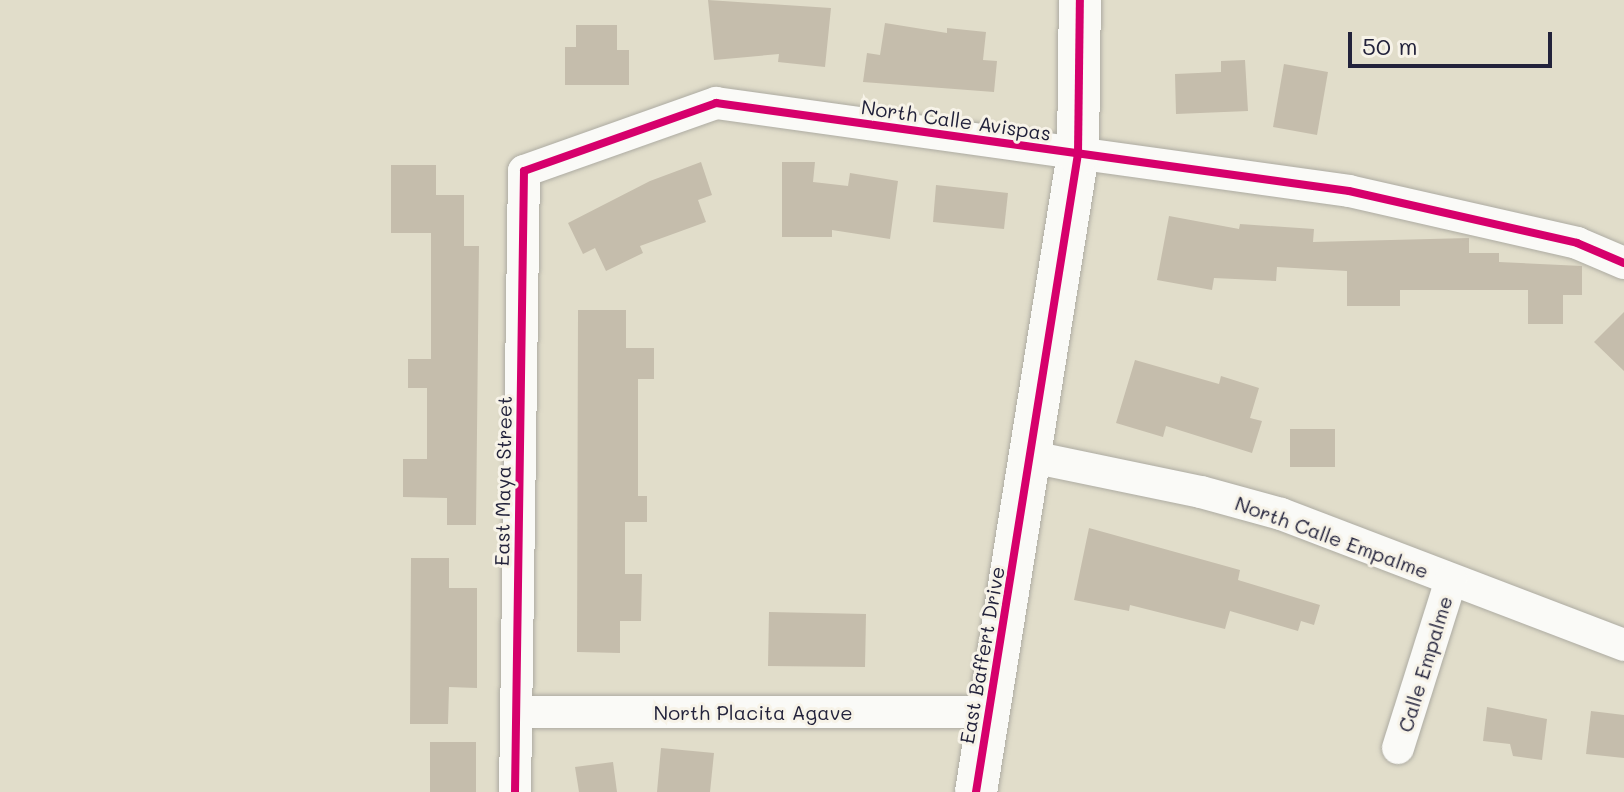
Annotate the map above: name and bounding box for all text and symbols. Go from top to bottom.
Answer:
scale bar [1352,16,1556,66]
text: 50 m [1362,30,1418,61]
street label: North Calle Avispas [860,95,1052,145]
street label: East Maya Street [490,396,516,566]
street label: North Calle Empalme [1232,491,1432,583]
street label: East Baffert Drive [955,564,1009,746]
street label: Calle Empalme [1393,593,1457,735]
street label: North Placita Agave [653,700,853,724]

